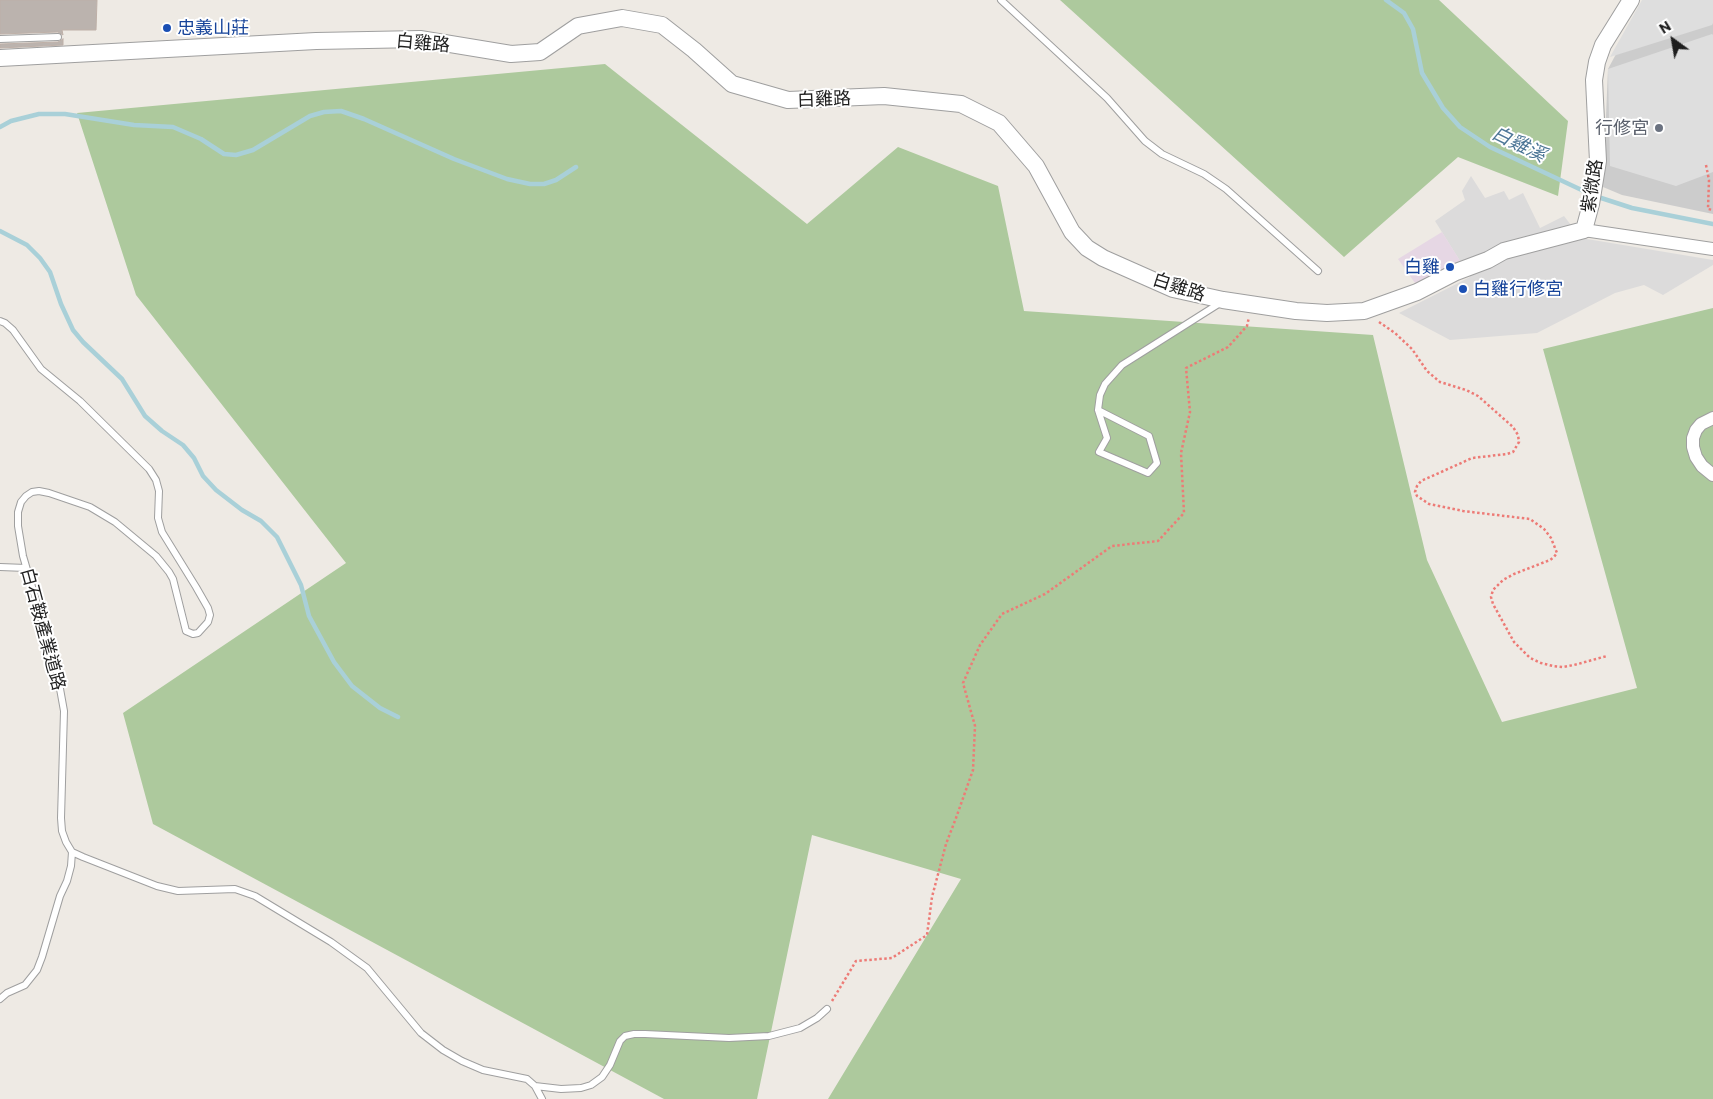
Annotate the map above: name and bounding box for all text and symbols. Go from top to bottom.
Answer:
north arrow [1648,15,1698,65]
place label: 忠義山莊 [177,17,249,39]
text: N [1656,17,1674,37]
marker: 忠義山莊 [161,22,173,34]
street label: 白雞路 [395,30,451,56]
street label: 白雞路 [797,87,851,111]
place label: 行修宮 [1595,117,1649,139]
water label: 白雞溪 [1488,121,1550,167]
marker: 行修宮 [1653,122,1665,134]
street label: 紫微路 [1577,158,1607,214]
place label: 白雞 [1404,256,1440,278]
marker: 白雞 [1444,261,1456,273]
street label: 白雞路 [1150,268,1208,306]
place label: 白雞行修宮 [1473,278,1563,300]
marker: 白雞行修宮 [1457,283,1469,295]
street label: 白石鞍產業道路 [16,565,70,693]

